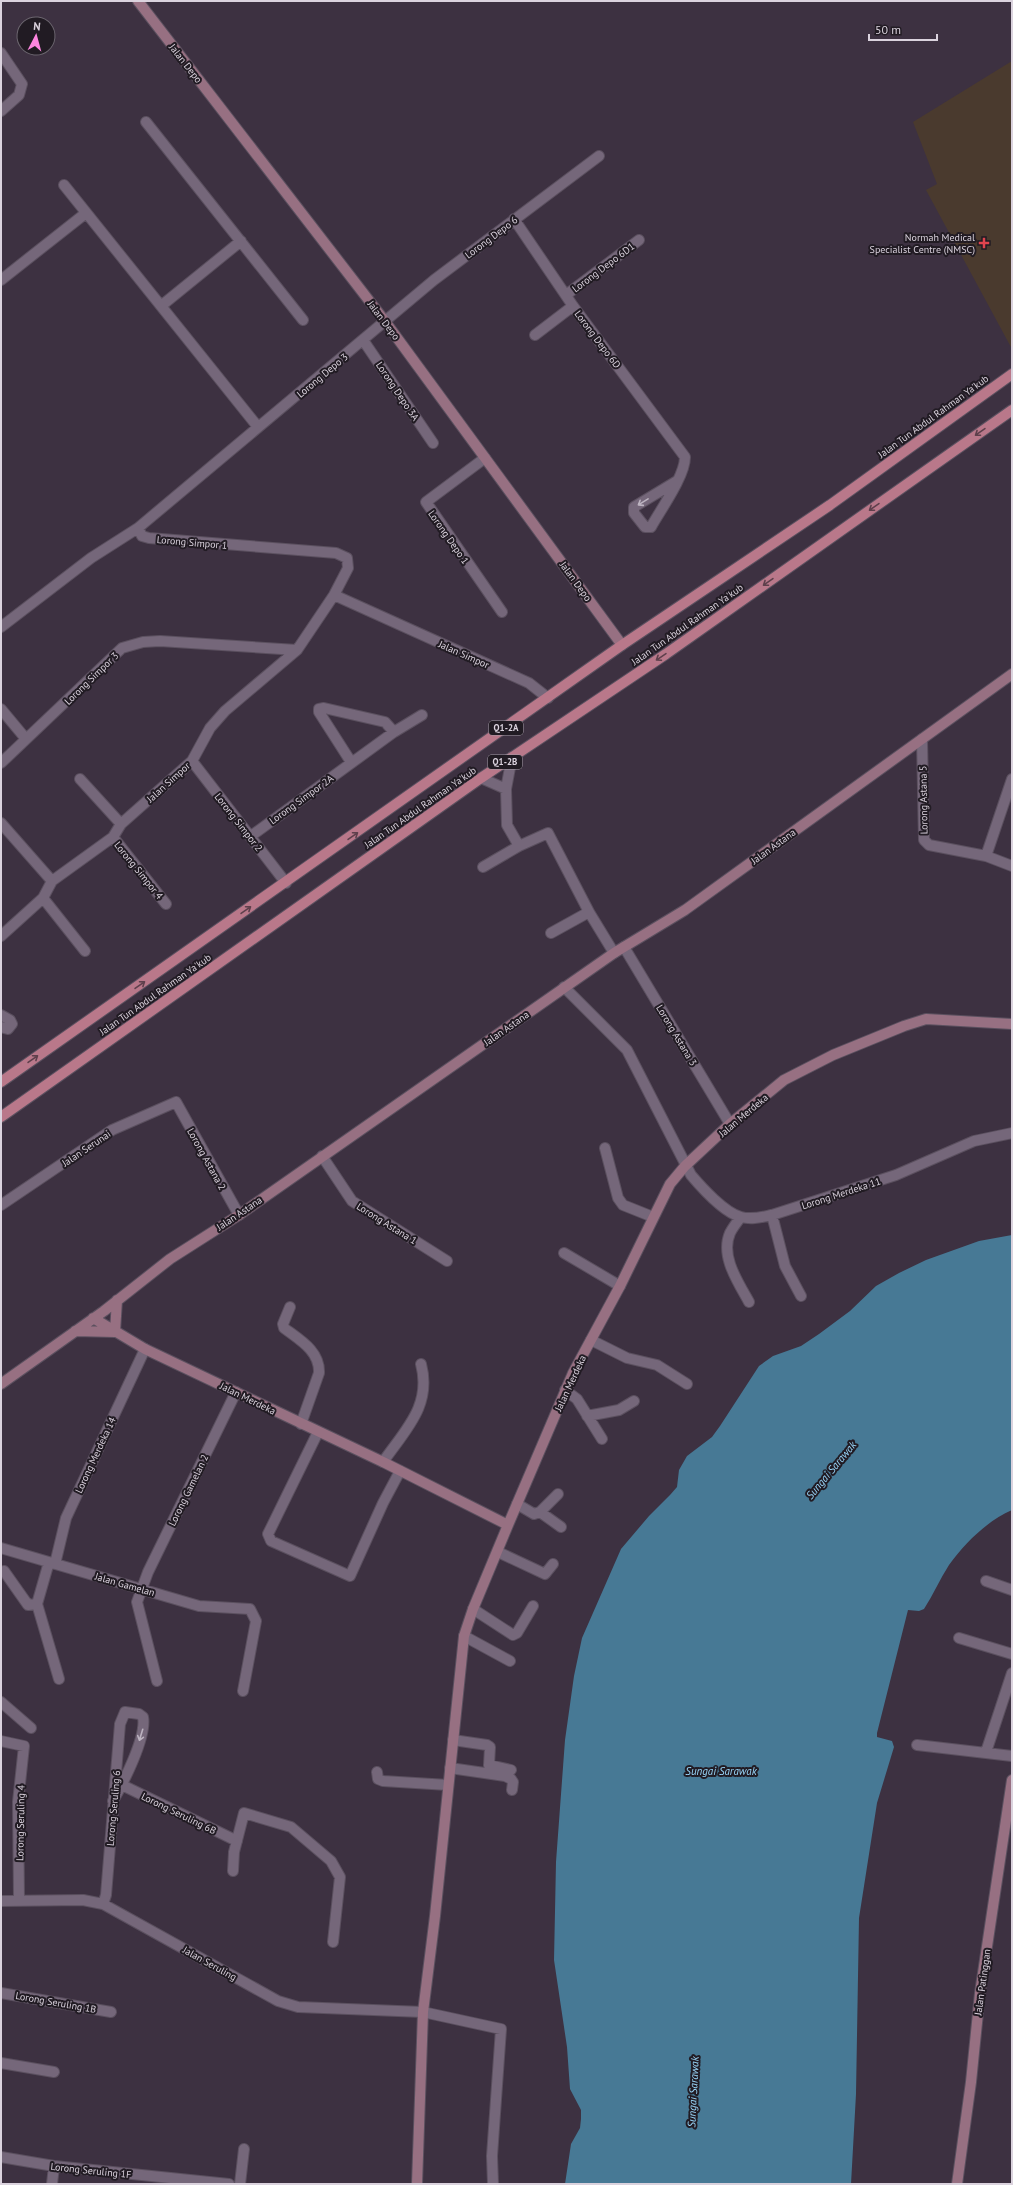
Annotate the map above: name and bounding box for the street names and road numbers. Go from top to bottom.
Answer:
street label: Jalan Depo [166,40,205,86]
street label: Lorong Depo 6 [462,213,520,261]
street label: Lorong Depo 6D1 [570,240,637,295]
street label: Jalan Depo [364,297,403,343]
street label: Lorong Depo 6D [572,308,624,371]
street label: Lorong Depo 3 [294,350,351,401]
street label: Lorong Depo 3A [373,359,422,423]
street label: Jalan Tun Abdul Rahman Ya'kub [875,372,991,462]
street label: Lorong Depo 1 [425,508,472,567]
street label: Lorong Simpor 1 [156,533,228,552]
street label: Jalan Depo [556,558,594,604]
street label: Jalan Tun Abdul Rahman Ya'kub [628,581,746,669]
street label: Jalan Simpor [435,637,492,672]
street label: Lorong Simpor 3 [61,649,121,708]
road number: Q1-2A [489,721,523,735]
road number: Q1-2B [488,755,522,769]
street label: Jalan Simpor [143,759,193,806]
street label: Jalan Tun Abdul Rahman Ya'kub [361,764,479,852]
street label: Lorong Astana 5 [916,765,931,835]
street label: Lorong Simpor 2A [267,772,336,827]
street label: Lorong Simpor 2 [212,790,265,854]
street label: Jalan Astana [747,826,798,868]
street label: Lorong Simpor 4 [111,839,166,902]
street label: Jalan Tun Abdul Rahman Ya'kub [96,951,214,1039]
street label: Lorong Astana 3 [653,1002,700,1068]
street label: Jalan Astana [480,1008,532,1049]
street label: Jalan Merdeka [715,1091,771,1140]
street label: Lorong Astana 2 [184,1126,229,1193]
street label: Jalan Serunai [59,1127,113,1170]
street label: Lorong Merdeka 11 [800,1175,882,1212]
street label: Jalan Astana [213,1193,265,1234]
street label: Lorong Astana 1 [354,1200,419,1247]
street label: Jalan Merdeka [551,1353,589,1414]
street label: Jalan Merdeka [217,1379,278,1418]
street label: Lorong Merdeka 14 [72,1415,119,1495]
street label: Lorong Gamelan 2 [166,1452,211,1528]
street label: Jalan Gamelan [93,1569,156,1599]
street label: Lorong Seruling 6 [104,1770,123,1846]
street label: Lorong Seruling 4 [13,1784,28,1861]
street label: Lorong Seruling 6B [139,1790,219,1837]
street label: Jalan Seruling [180,1943,239,1984]
street label: Jalan Patinggan [971,1948,994,2017]
street label: Lorong Seruling 1B [15,1989,97,2016]
street label: Lorong Seruling 1F [50,2160,132,2181]

